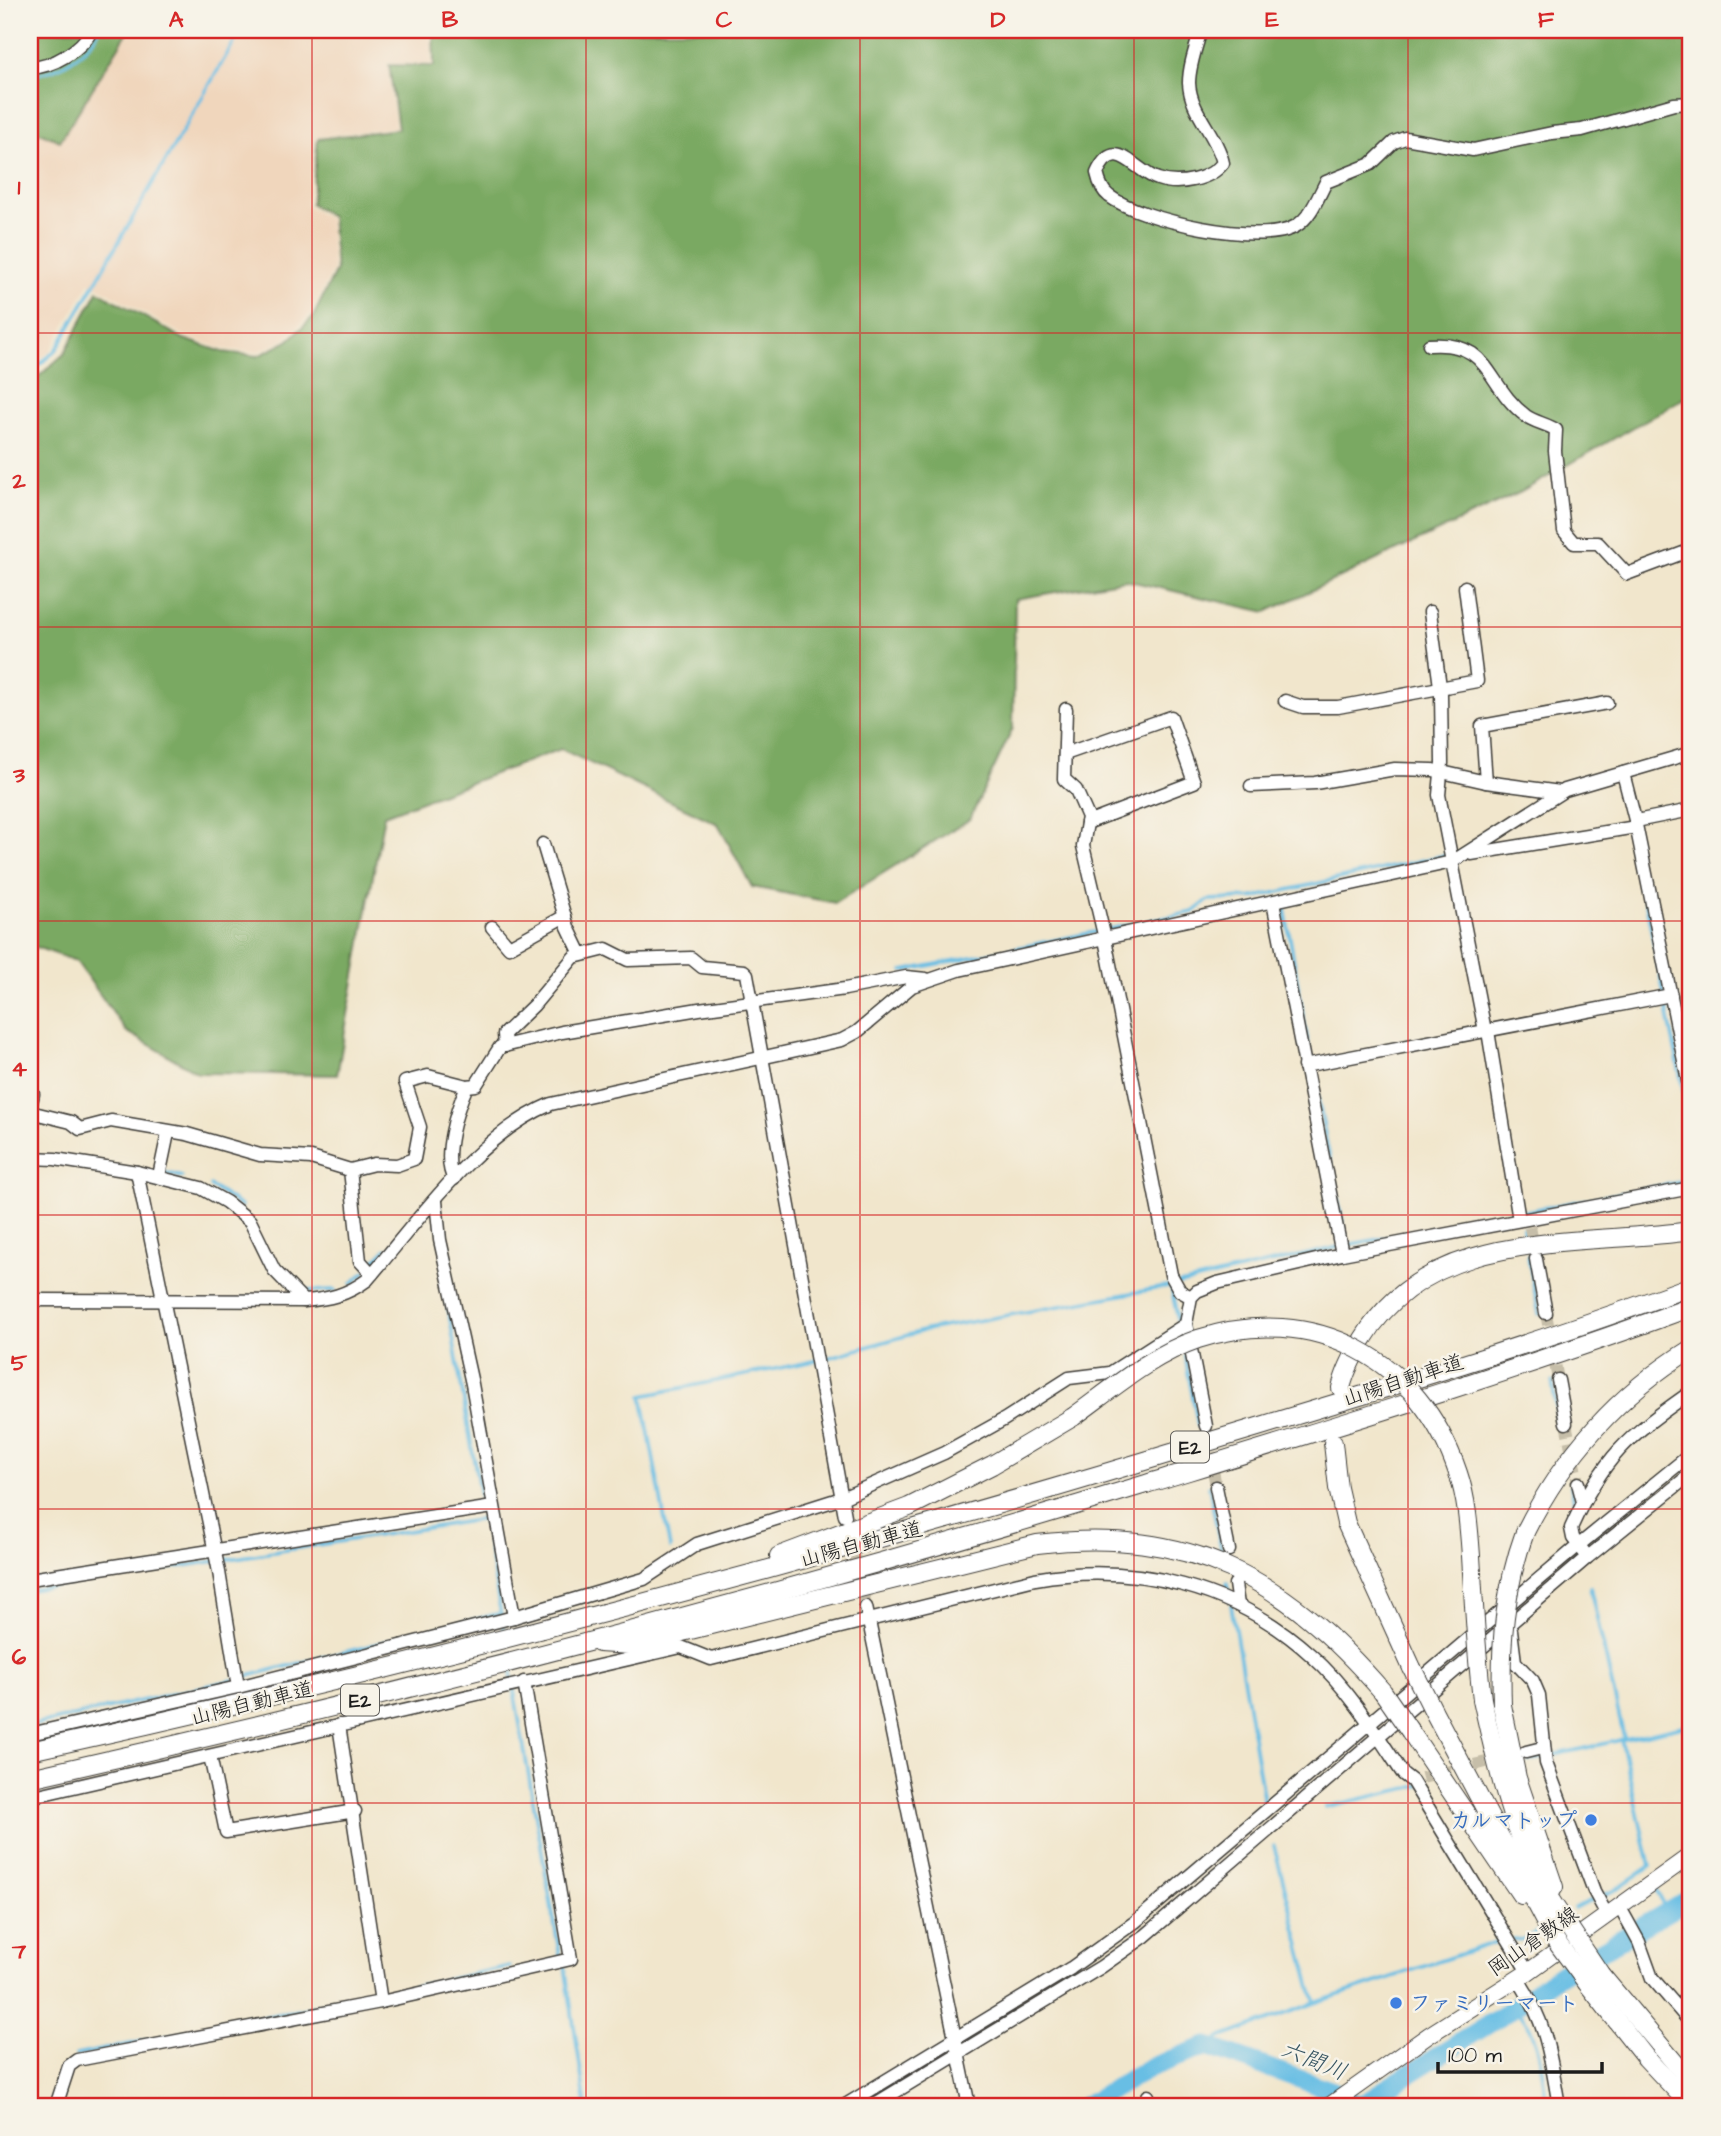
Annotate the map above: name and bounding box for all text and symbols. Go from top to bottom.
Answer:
text: A [169,4,184,36]
text: B [442,4,459,36]
text: C [716,4,733,36]
text: D [991,4,1006,36]
text: E [1265,4,1279,36]
text: F [1538,4,1555,36]
text: 1 [18,171,21,203]
text: 2 [11,465,26,497]
text: 3 [12,759,25,791]
text: 4 [11,1053,27,1085]
text: 5 [11,1347,28,1379]
street label: 山陽自動車道 [1339,1347,1468,1414]
road number: E2 [1171,1432,1209,1462]
street label: 山陽自動車道 [797,1514,926,1575]
text: 6 [12,1641,27,1673]
street label: 山陽自動車道 [187,1674,317,1733]
road number: E2 [341,1684,379,1716]
place label: カルマトップ [1450,1806,1577,1835]
marker: カルマトップ [1583,1812,1599,1828]
street label: 岡山倉敷線 [1482,1899,1585,1983]
text: 7 [11,1935,27,1967]
place label: ファミリーマート [1410,1989,1579,2018]
marker: ファミリーマート [1388,1995,1404,2011]
scale bar [1438,2031,1602,2075]
water label: 六間川 [1276,2033,1352,2089]
text: 100 m [1448,2041,1503,2070]

